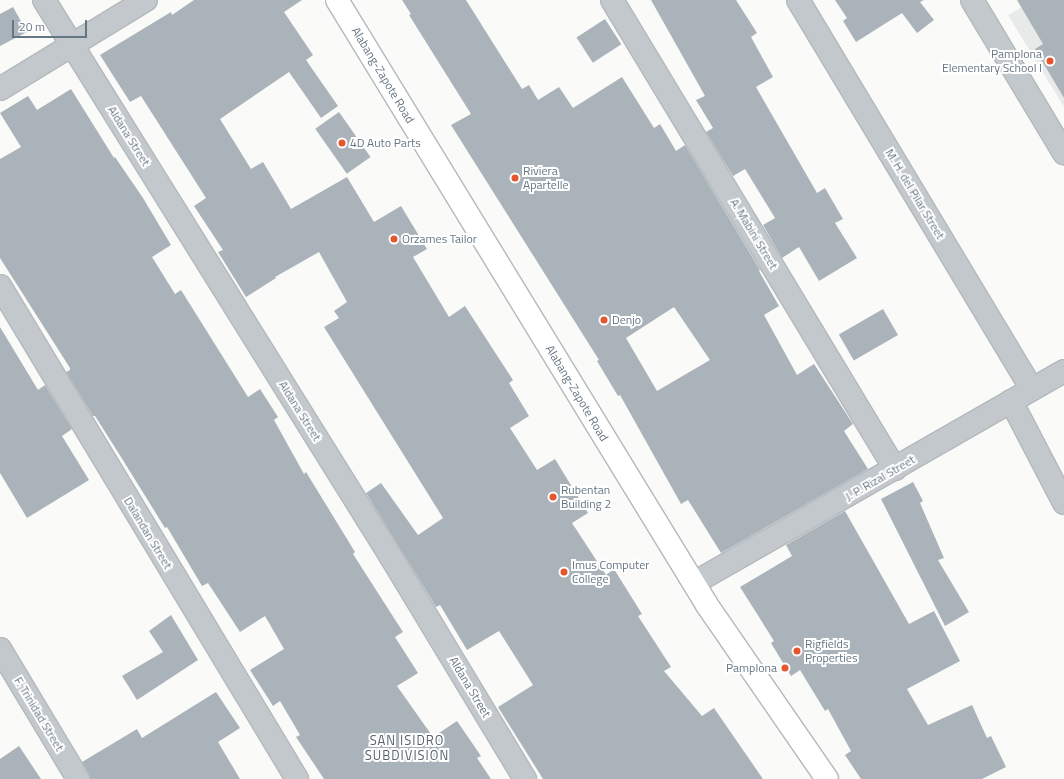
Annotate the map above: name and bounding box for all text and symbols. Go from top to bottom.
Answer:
scale bar [14,12,89,38]
text: 20 m [19,17,45,36]
street label: Alabang-Zapote Road [349,24,417,126]
place label: Pamplona Elementary School I [942,47,1042,75]
marker: Pamplona Elementary School I [1045,56,1055,66]
street label: Aldana Street [105,103,153,169]
place label: 4D Auto Parts [350,136,421,150]
marker: 4D Auto Parts [337,138,347,148]
street label: M. H. del Pilar Street [882,146,948,242]
place label: Riviera Apartelle [523,164,569,192]
marker: Riviera Apartelle [510,173,520,183]
street label: A. Mabini Street [727,196,781,272]
place label: Orzames Tailor [402,232,477,246]
marker: Orzames Tailor [389,234,399,244]
place label: Denjo [612,313,641,327]
marker: Denjo [599,315,609,325]
street label: Alabang-Zapote Road [543,342,611,444]
street label: Aldana Street [276,378,324,444]
street label: J. P. Rizal Street [843,452,917,504]
place label: Rubentan Building 2 [561,483,611,511]
marker: Rubentan Building 2 [548,492,558,502]
street label: Dalandan Street [121,494,175,572]
place label: Imus Computer College [572,558,649,586]
marker: Imus Computer College [559,567,569,577]
place label: Rigfields Properties [805,637,857,665]
marker: Rigfields Properties [792,646,802,656]
street label: Aldana Street [446,654,494,720]
place label: Pamplona [726,661,777,675]
marker: Pamplona [780,663,790,673]
street label: F. Trinidad Street [11,674,67,754]
district label: SAN ISIDRO SUBDIVISION [365,733,449,764]

